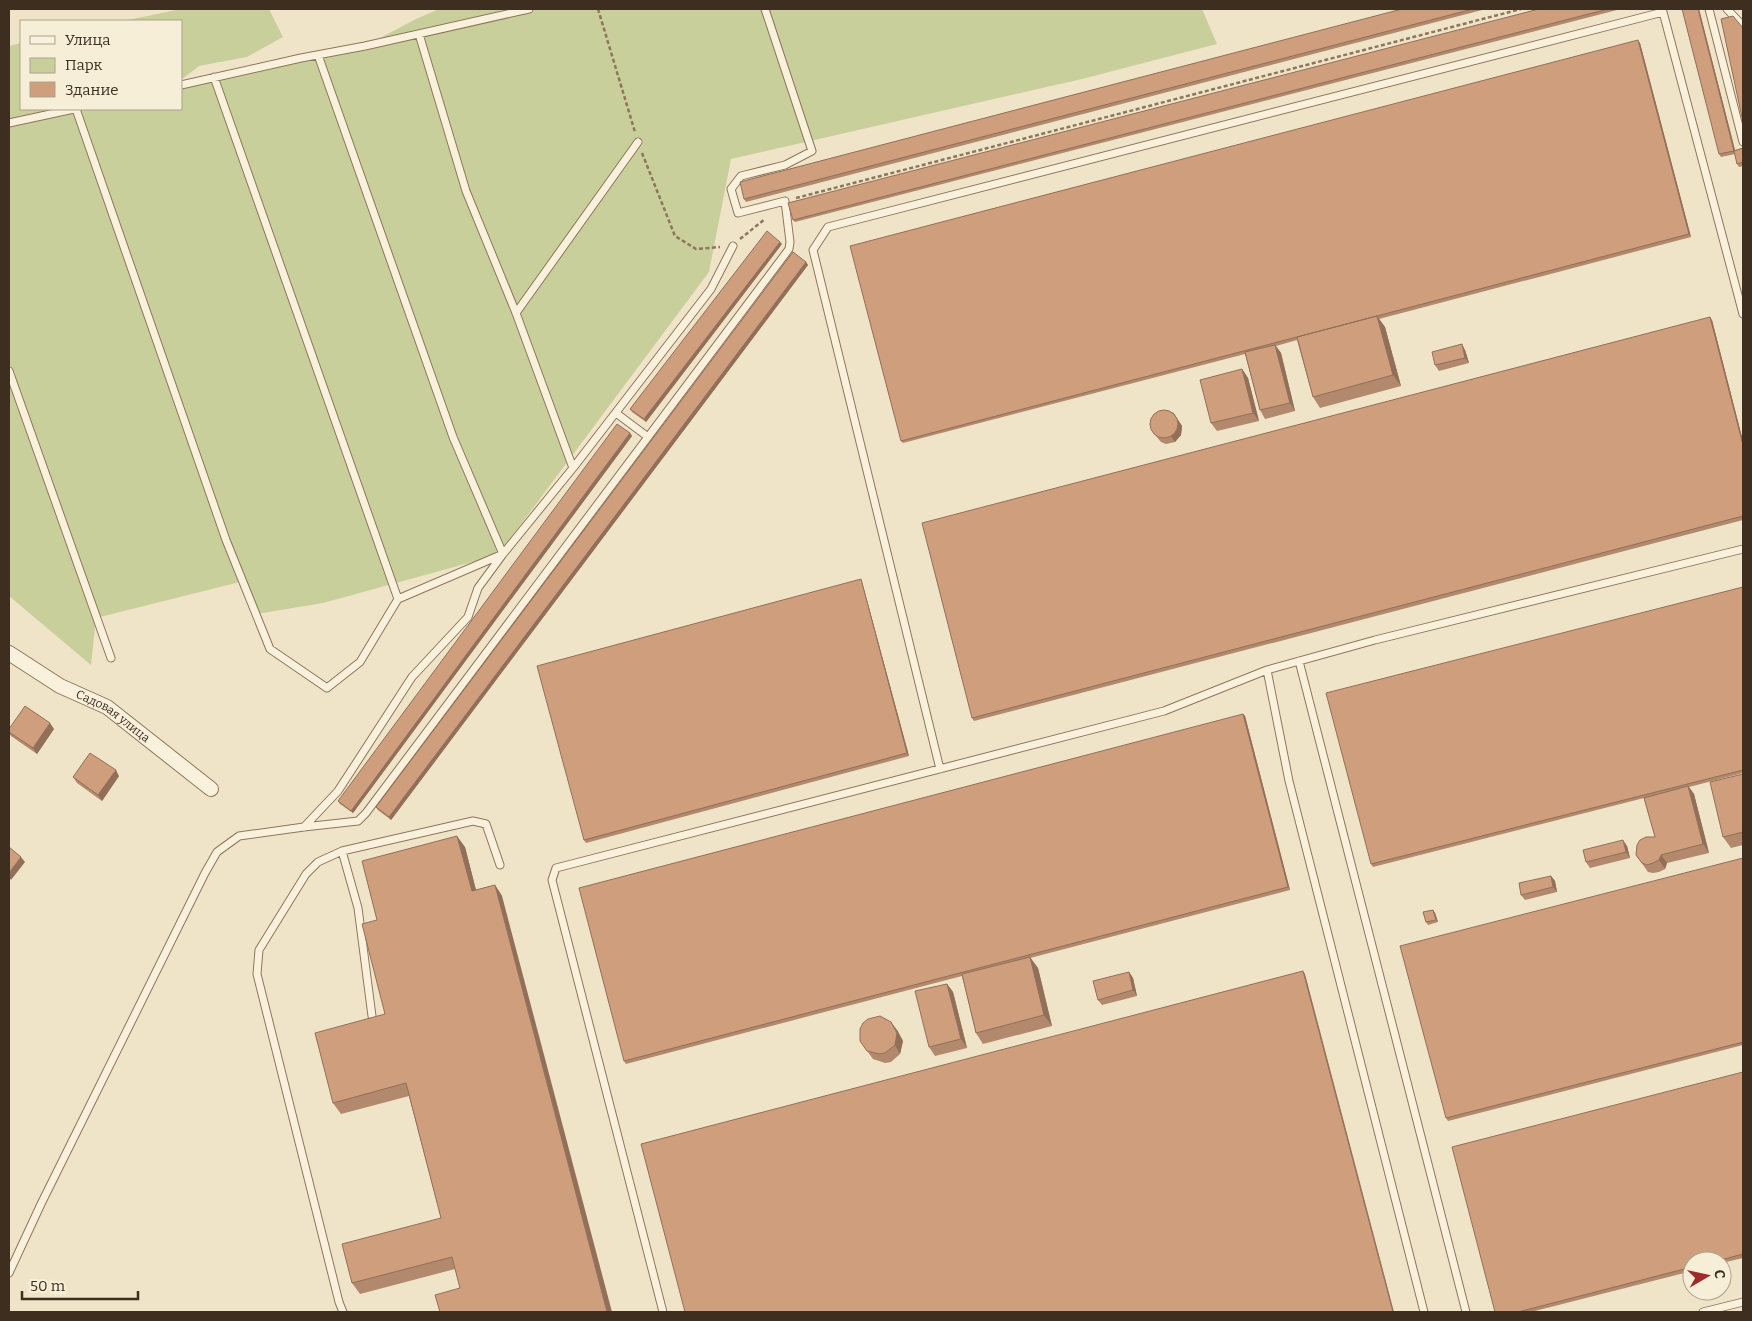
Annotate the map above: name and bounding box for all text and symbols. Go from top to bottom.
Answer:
legend [20,20,182,110]
text: Улица [65,31,111,49]
text: Парк [65,56,103,74]
text: Здание [65,81,119,99]
street label: Садовая улица [74,687,153,745]
north arrow [1682,1251,1732,1301]
scale bar [22,1268,139,1300]
text: С [1710,1268,1728,1280]
text: 50 m [30,1277,66,1295]

